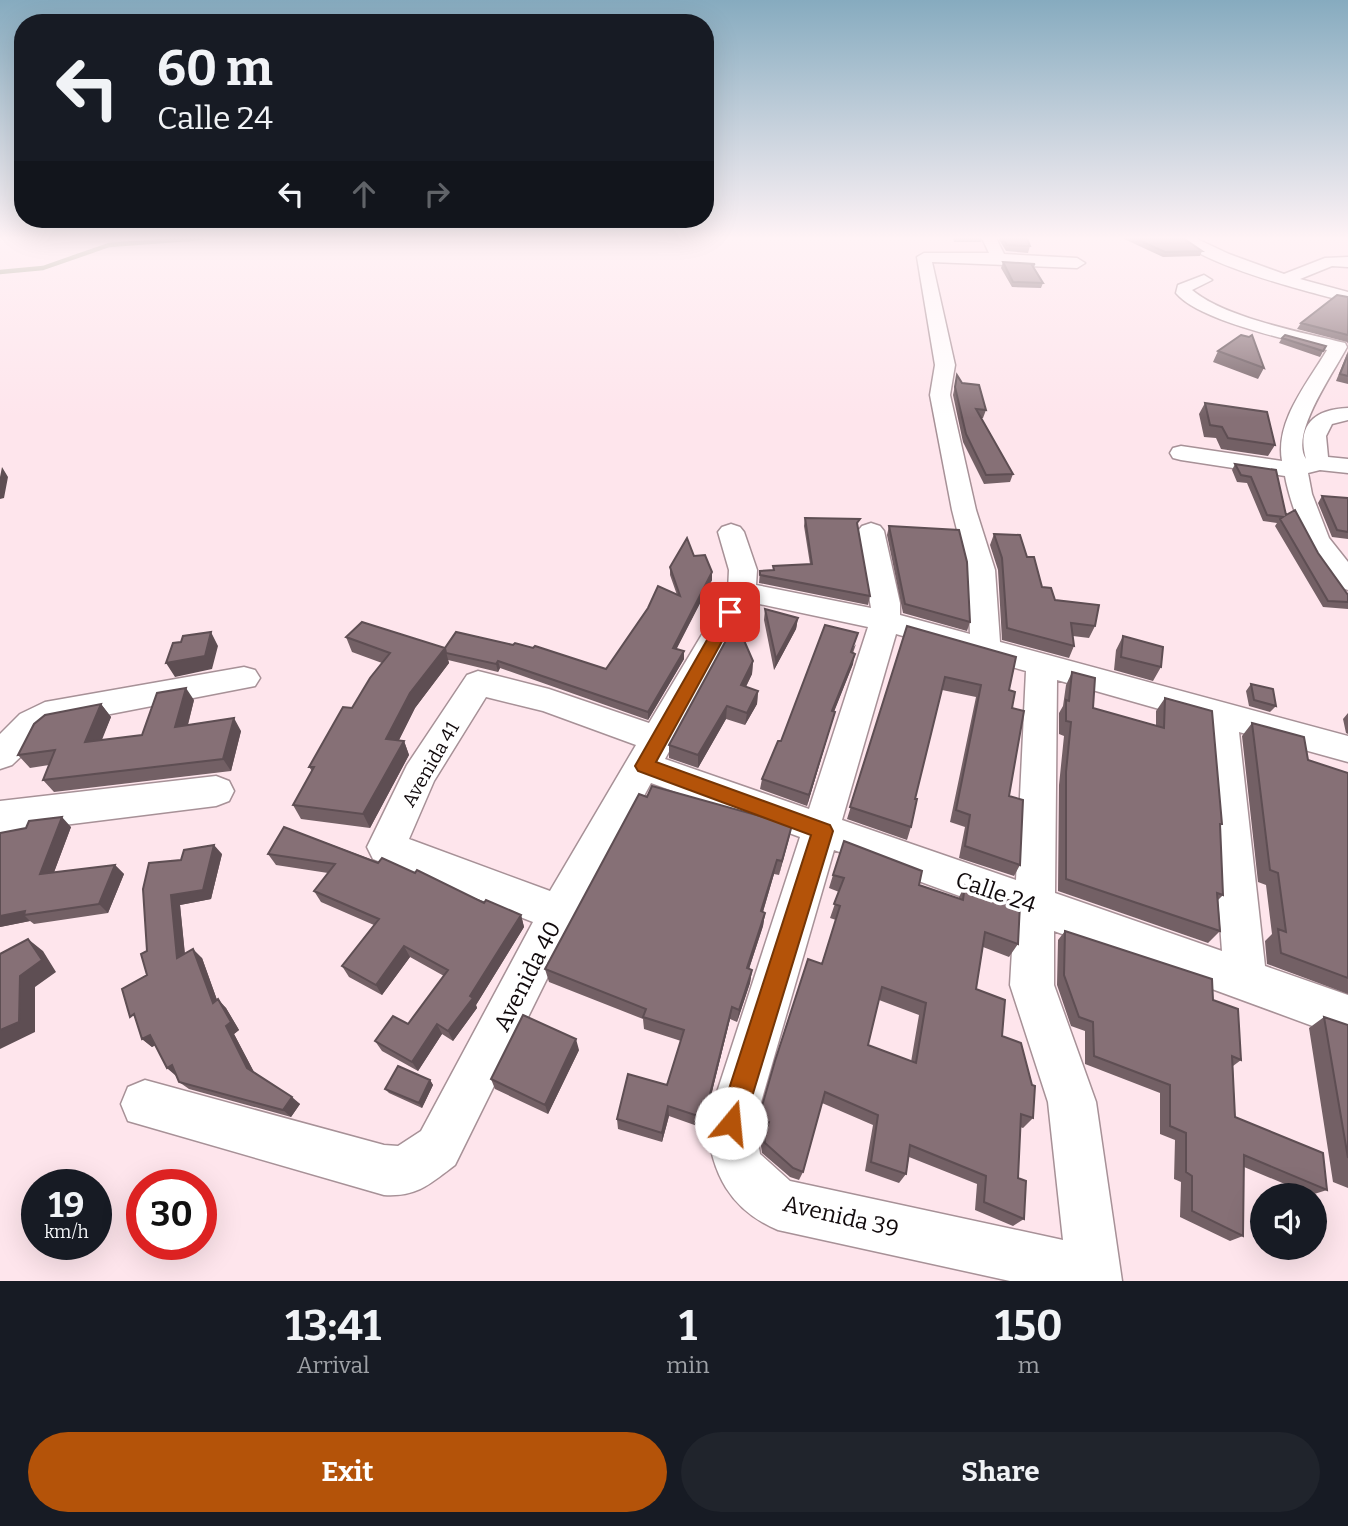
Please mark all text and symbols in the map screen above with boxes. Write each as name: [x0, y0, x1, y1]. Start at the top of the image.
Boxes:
text: 60 m: [157, 39, 273, 98]
icon: left: [42, 42, 133, 133]
text: Calle 24: [157, 99, 273, 137]
icon: left: [272, 175, 310, 213]
icon: ahead: [345, 175, 383, 213]
icon: right: [418, 175, 456, 213]
pin: [700, 582, 760, 642]
icon: arrive: [711, 593, 749, 631]
street label: Avenida 41: [397, 717, 464, 811]
street label: Calle 24: [952, 865, 1040, 919]
street label: Avenida 40: [487, 916, 567, 1036]
position arrow: [694, 1086, 768, 1160]
speed limit sign: 30: [126, 1169, 217, 1260]
map controls: [1250, 1183, 1327, 1260]
button: sound: [1250, 1183, 1327, 1260]
text: 19: [49, 1184, 84, 1226]
street label: Avenida 39: [780, 1189, 902, 1243]
text: km/h: [44, 1221, 89, 1243]
text: 13:41: [285, 1301, 381, 1351]
text: 1: [679, 1301, 697, 1351]
text: 150: [995, 1301, 1063, 1351]
text: Arrival: [297, 1351, 370, 1379]
text: min: [666, 1351, 710, 1379]
text: m: [1018, 1351, 1040, 1379]
button: Exit: [28, 1432, 667, 1512]
button: Share: [681, 1432, 1320, 1512]

